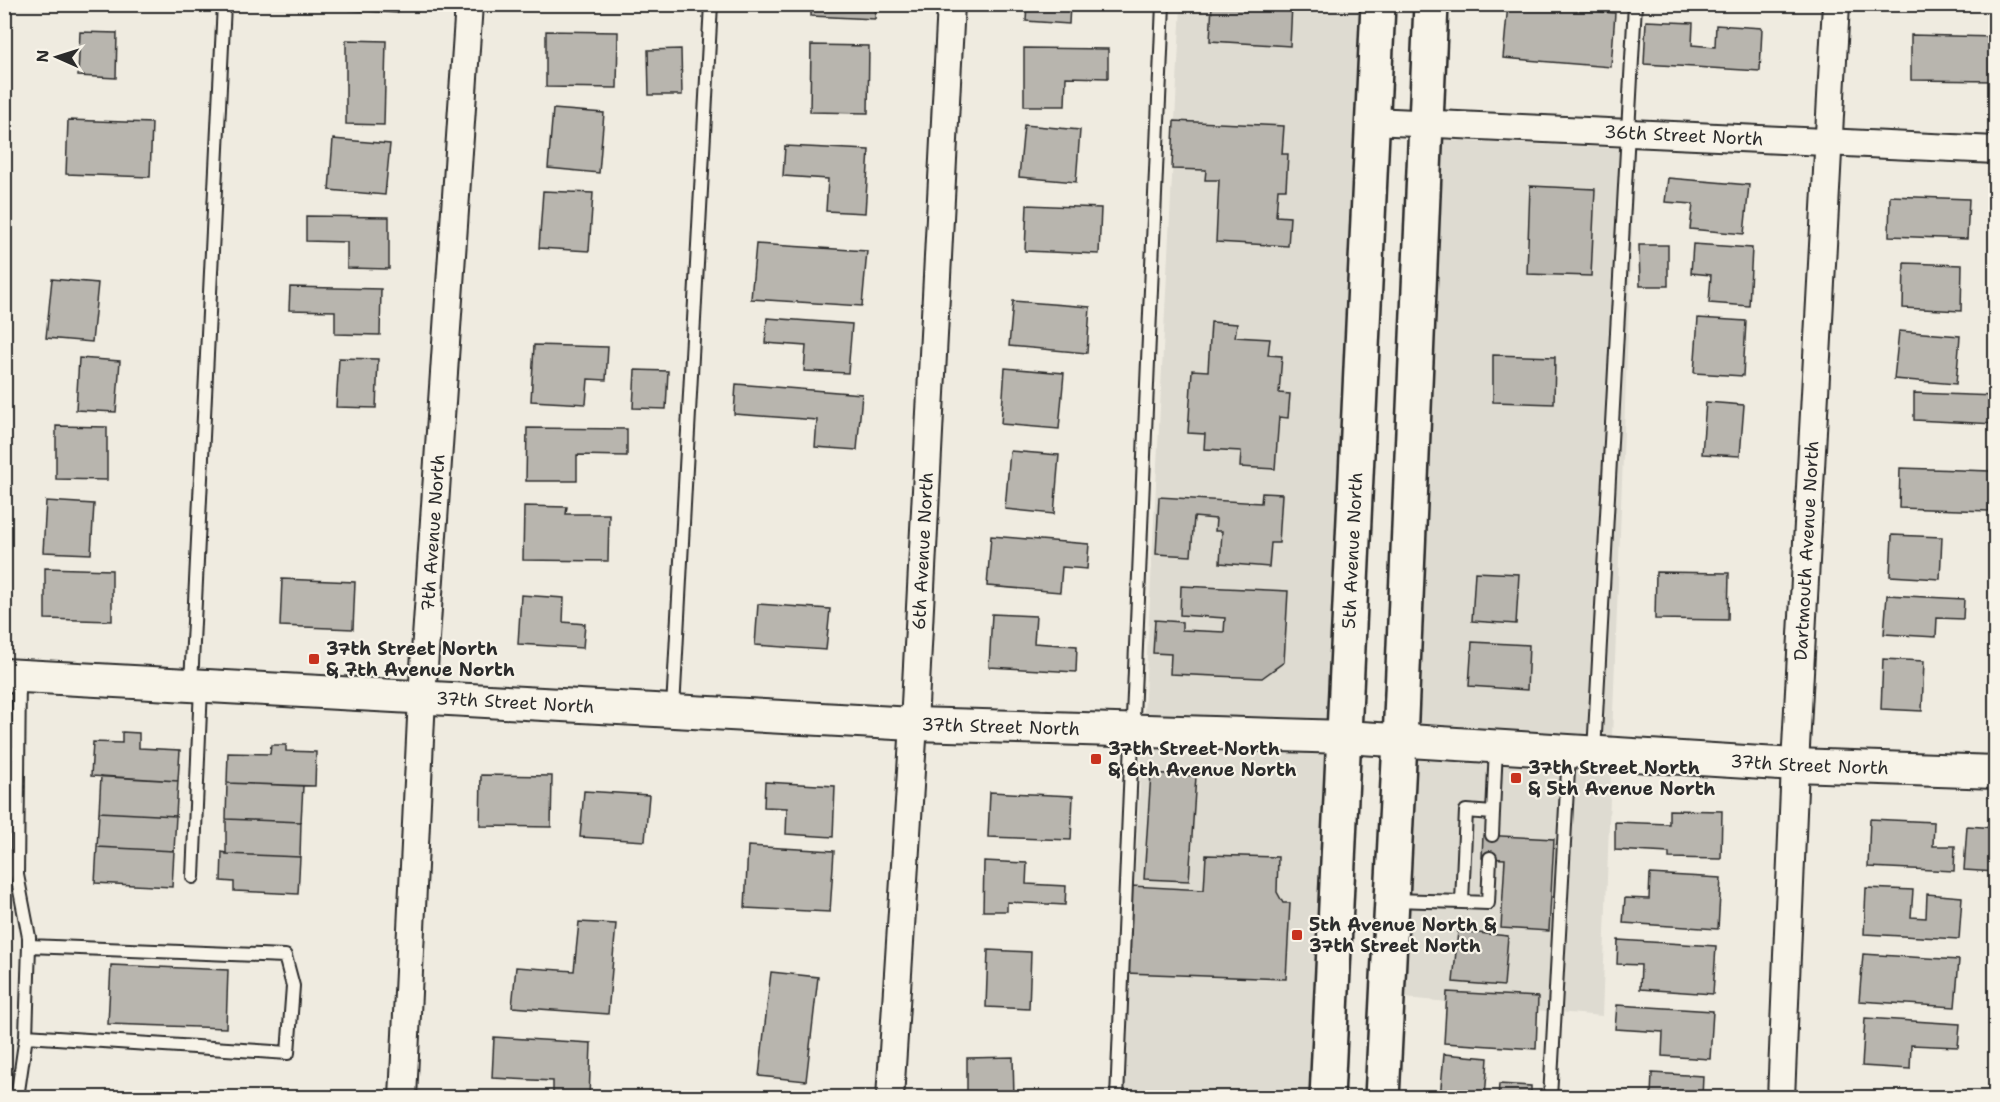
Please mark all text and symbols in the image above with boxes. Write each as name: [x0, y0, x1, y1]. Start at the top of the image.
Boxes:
north arrow: [27, 27, 87, 87]
text: N: [32, 49, 53, 63]
street label: 36th Street North: [1603, 120, 1764, 151]
street label: Dartmouth Avenue North: [1789, 440, 1824, 661]
street label: 7th Avenue North: [416, 453, 450, 612]
street label: 6th Avenue North: [907, 472, 939, 630]
street label: 5th Avenue North: [1337, 472, 1368, 629]
place label: 37th Street North & 7th Avenue North: [326, 637, 515, 682]
marker: 37th Street North & 7th Avenue North: [307, 652, 321, 666]
street label: 37th Street North: [435, 686, 595, 719]
street label: 37th Street North: [921, 712, 1080, 741]
place label: 37th Street North & 6th Avenue North: [1108, 737, 1297, 782]
street label: 37th Street North: [1730, 749, 1889, 780]
marker: 37th Street North & 6th Avenue North: [1089, 752, 1103, 766]
place label: 37th Street North & 5th Avenue North: [1528, 756, 1715, 801]
marker: 37th Street North & 5th Avenue North: [1509, 771, 1523, 785]
place label: 5th Avenue North & 37th Street North: [1309, 913, 1497, 958]
marker: 5th Avenue North & 37th Street North: [1290, 928, 1304, 942]

